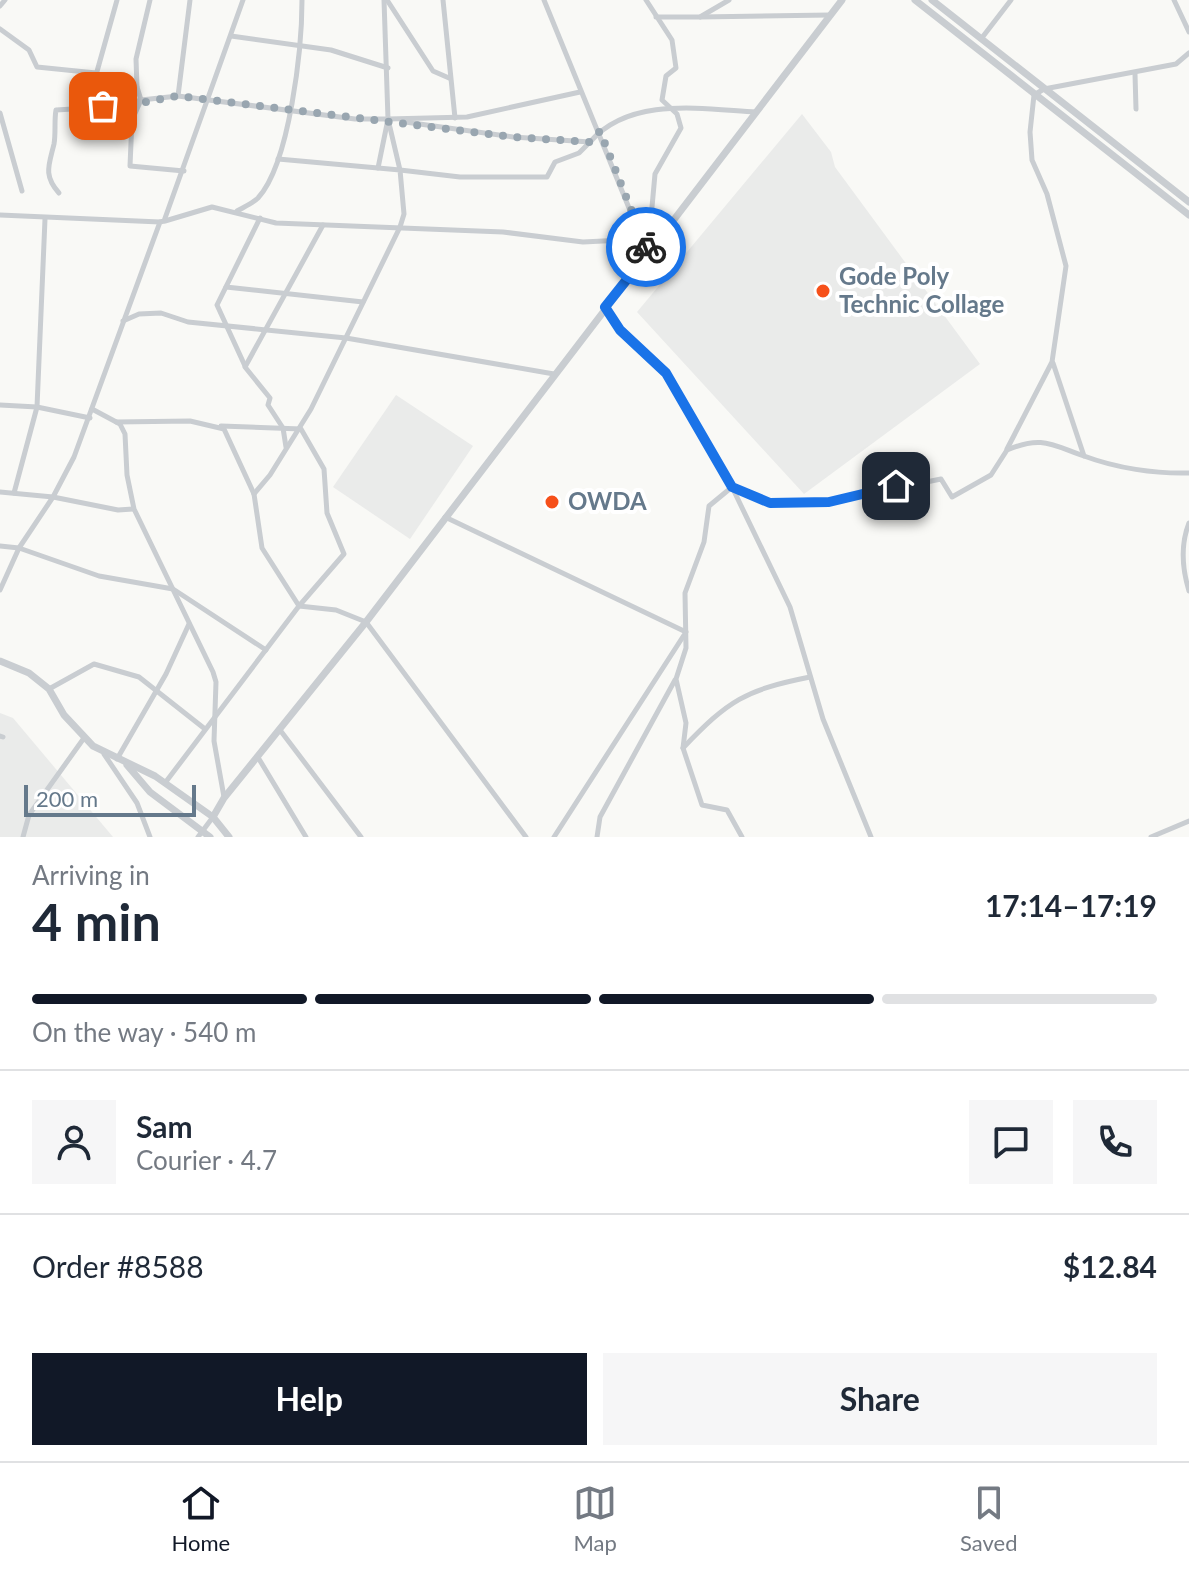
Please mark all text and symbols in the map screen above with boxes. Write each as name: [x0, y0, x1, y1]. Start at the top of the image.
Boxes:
pin: [69, 72, 137, 140]
icon: bag: [81, 84, 125, 128]
courier: [606, 207, 686, 287]
icon: bike: [624, 225, 668, 269]
place label: Gode Poly Technic Collage: [839, 261, 1004, 318]
marker: Gode Poly Technic Collage: [814, 282, 832, 300]
pin: [862, 452, 930, 520]
icon: home: [874, 464, 918, 508]
place label: OWDA: [568, 486, 647, 515]
marker: OWDA: [543, 493, 561, 511]
scale bar: [24, 781, 196, 817]
text: 200 m: [36, 785, 98, 812]
text: Arriving in: [32, 859, 150, 891]
text: 17:14–17:19: [985, 887, 1157, 923]
text: 4 min: [32, 890, 161, 952]
text: On the way · 540 m: [32, 1016, 256, 1048]
button: person: [32, 1100, 116, 1184]
button: chat: [969, 1100, 1053, 1184]
button: phone: [1073, 1100, 1157, 1184]
text: Sam: [136, 1108, 193, 1144]
text: Courier · 4.7: [136, 1144, 277, 1176]
text: Order #8588: [32, 1248, 204, 1284]
text: $12.84: [1063, 1248, 1157, 1284]
button: Help: [32, 1353, 587, 1445]
button: Share: [603, 1353, 1157, 1445]
tab: Home: [171, 1481, 230, 1556]
tab: Map: [573, 1481, 617, 1556]
tab: Saved: [960, 1481, 1017, 1556]

